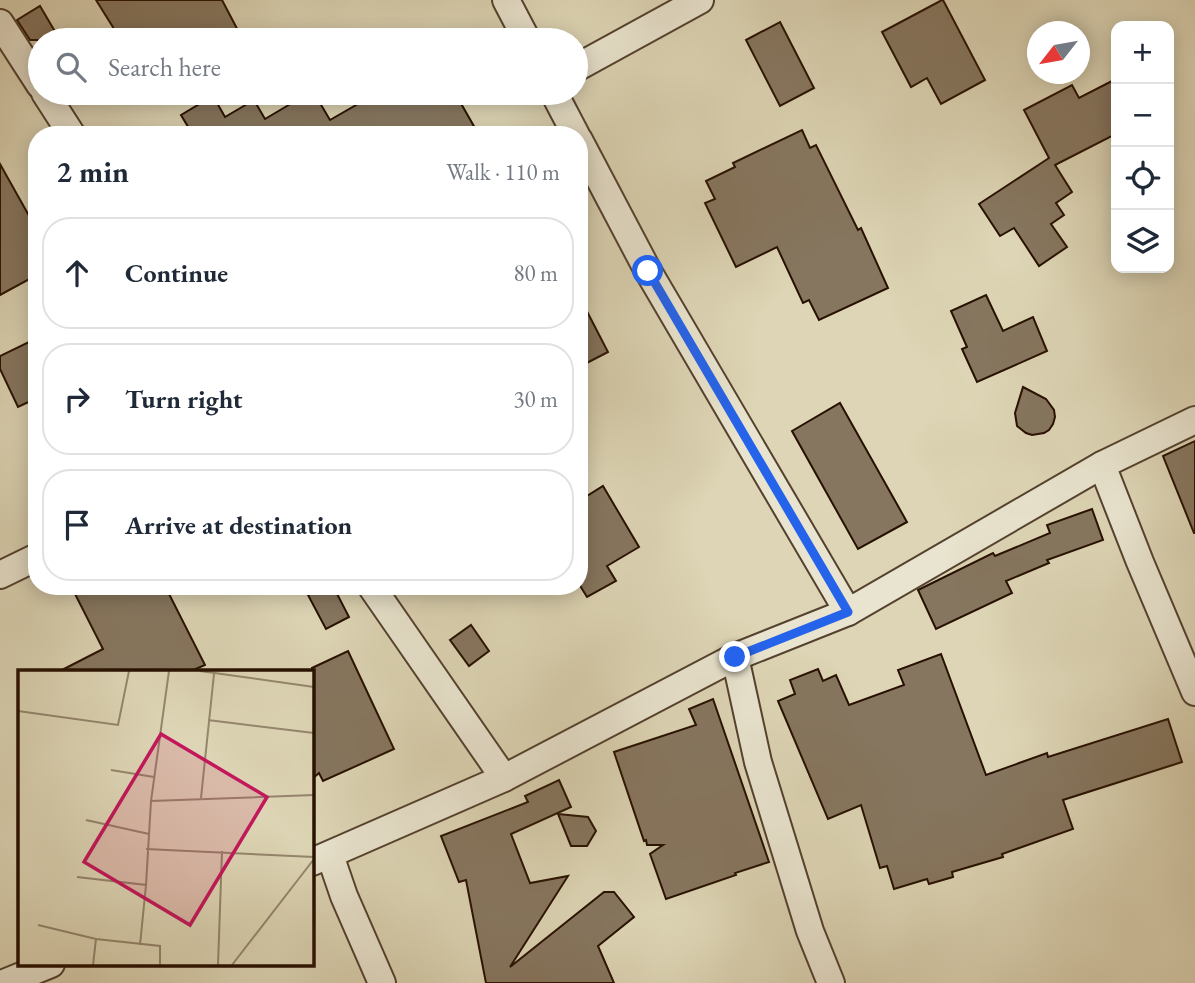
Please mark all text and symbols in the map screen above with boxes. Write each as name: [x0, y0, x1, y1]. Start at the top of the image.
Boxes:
north arrow: [1027, 21, 1090, 84]
map controls: [1111, 21, 1174, 273]
button: +: [1111, 21, 1174, 84]
search box: [28, 28, 588, 105]
icon: search: [52, 48, 90, 86]
text: Search here: [108, 50, 221, 84]
button: −: [1111, 84, 1174, 147]
button: locate: [1111, 147, 1174, 210]
text: 2 min: [56, 152, 129, 191]
text: Walk · 110 m: [446, 157, 560, 187]
button: layers: [1111, 210, 1174, 273]
icon: ahead: [58, 254, 96, 292]
route start: [632, 255, 663, 286]
text: Continue: [125, 256, 228, 290]
text: 80 m: [513, 258, 558, 288]
icon: right: [58, 380, 96, 418]
text: Turn right: [125, 382, 243, 416]
text: 30 m: [513, 384, 558, 414]
icon: arrive: [58, 506, 96, 544]
text: Arrive at destination: [125, 508, 352, 542]
route end: [719, 641, 750, 672]
inset map: [18, 670, 313, 965]

